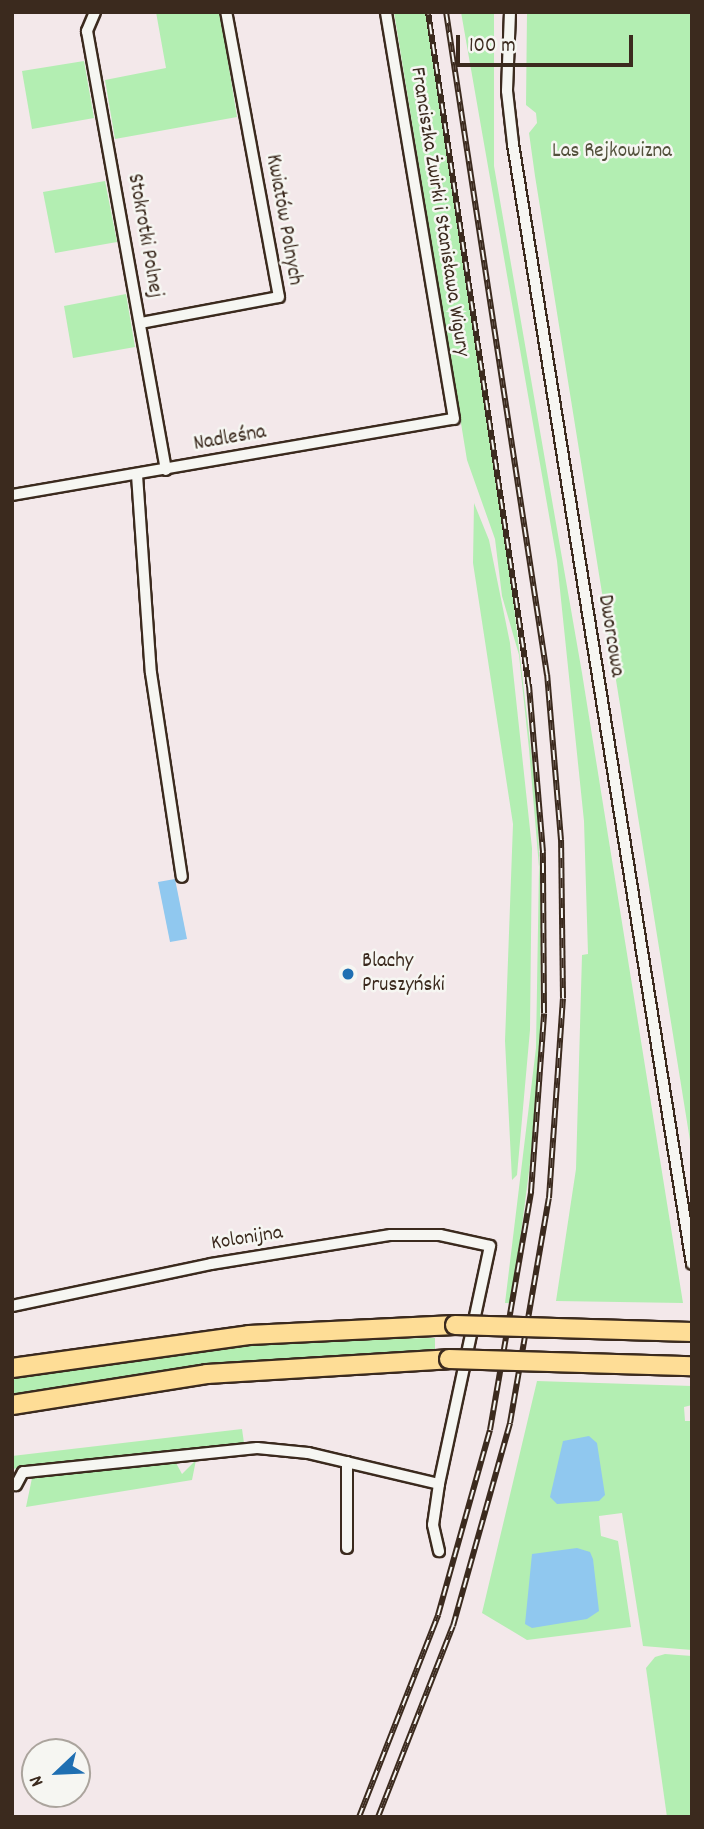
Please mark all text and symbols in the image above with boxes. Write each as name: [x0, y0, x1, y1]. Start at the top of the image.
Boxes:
scale bar: [459, 21, 636, 65]
text: 100 m: [469, 32, 516, 62]
street label: Franciszka Żwirki i Stanisława Wigury: [404, 66, 474, 358]
park label: Las Rejkowizna: [552, 139, 672, 165]
street label: Kwiatów Polnych: [259, 153, 307, 287]
street label: Stokrotki Polnej: [121, 172, 167, 300]
street label: Nadleśna: [192, 420, 268, 458]
street label: Dworcowa: [591, 593, 629, 679]
place label: Blachy Pruszyński: [362, 949, 445, 999]
marker: Blachy Pruszyński: [340, 966, 356, 982]
street label: Kolonijna: [209, 1221, 285, 1257]
north arrow: [21, 1738, 91, 1808]
text: N: [24, 1771, 52, 1790]

